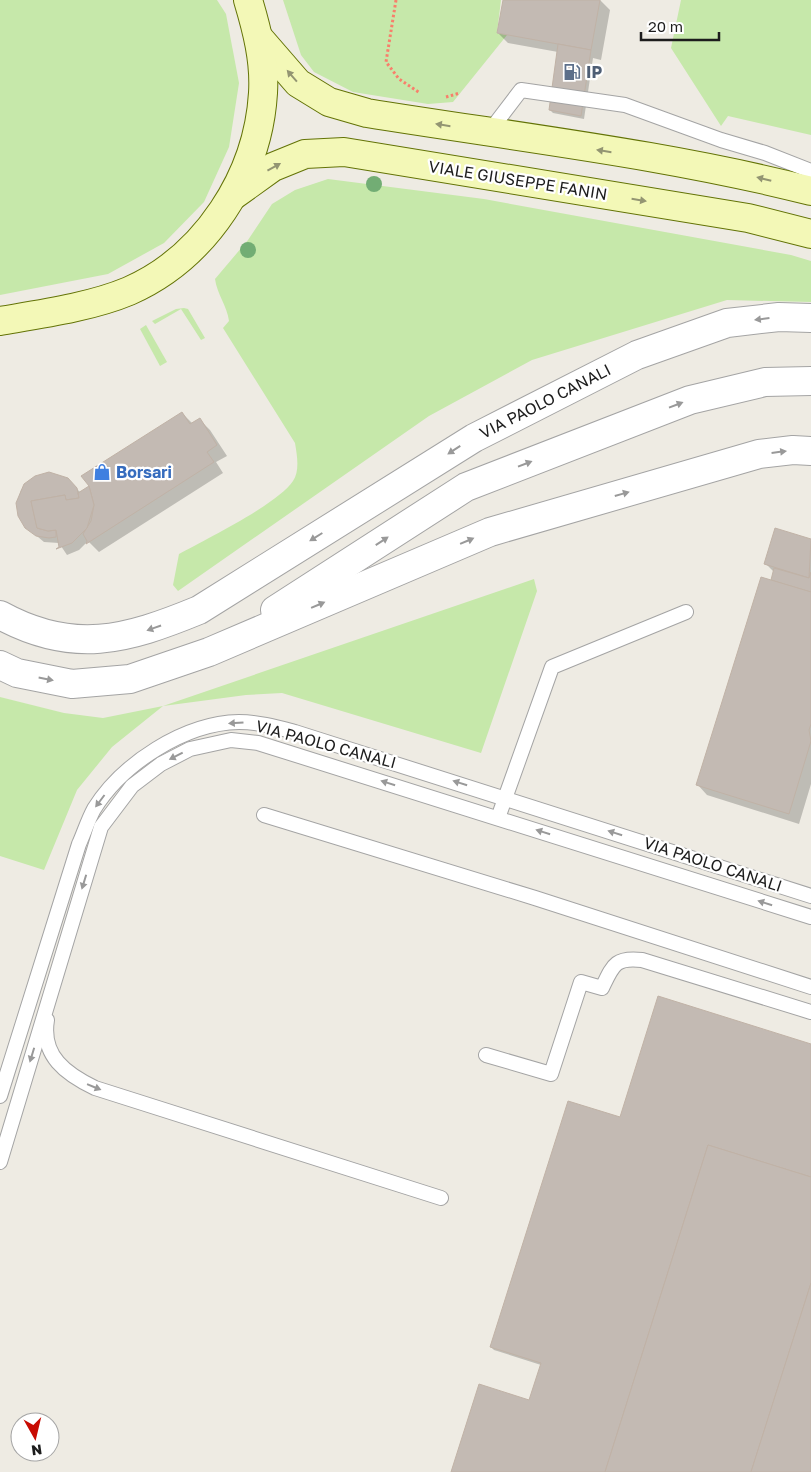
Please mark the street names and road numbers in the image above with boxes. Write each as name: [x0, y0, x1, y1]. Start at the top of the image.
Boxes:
street label: VIALE GIUSEPPE FANIN: [427, 156, 609, 204]
street label: VIA PAOLO CANALI: [476, 359, 614, 443]
street label: VIA PAOLO CANALI: [254, 716, 398, 772]
street label: VIA PAOLO CANALI: [641, 832, 785, 896]

